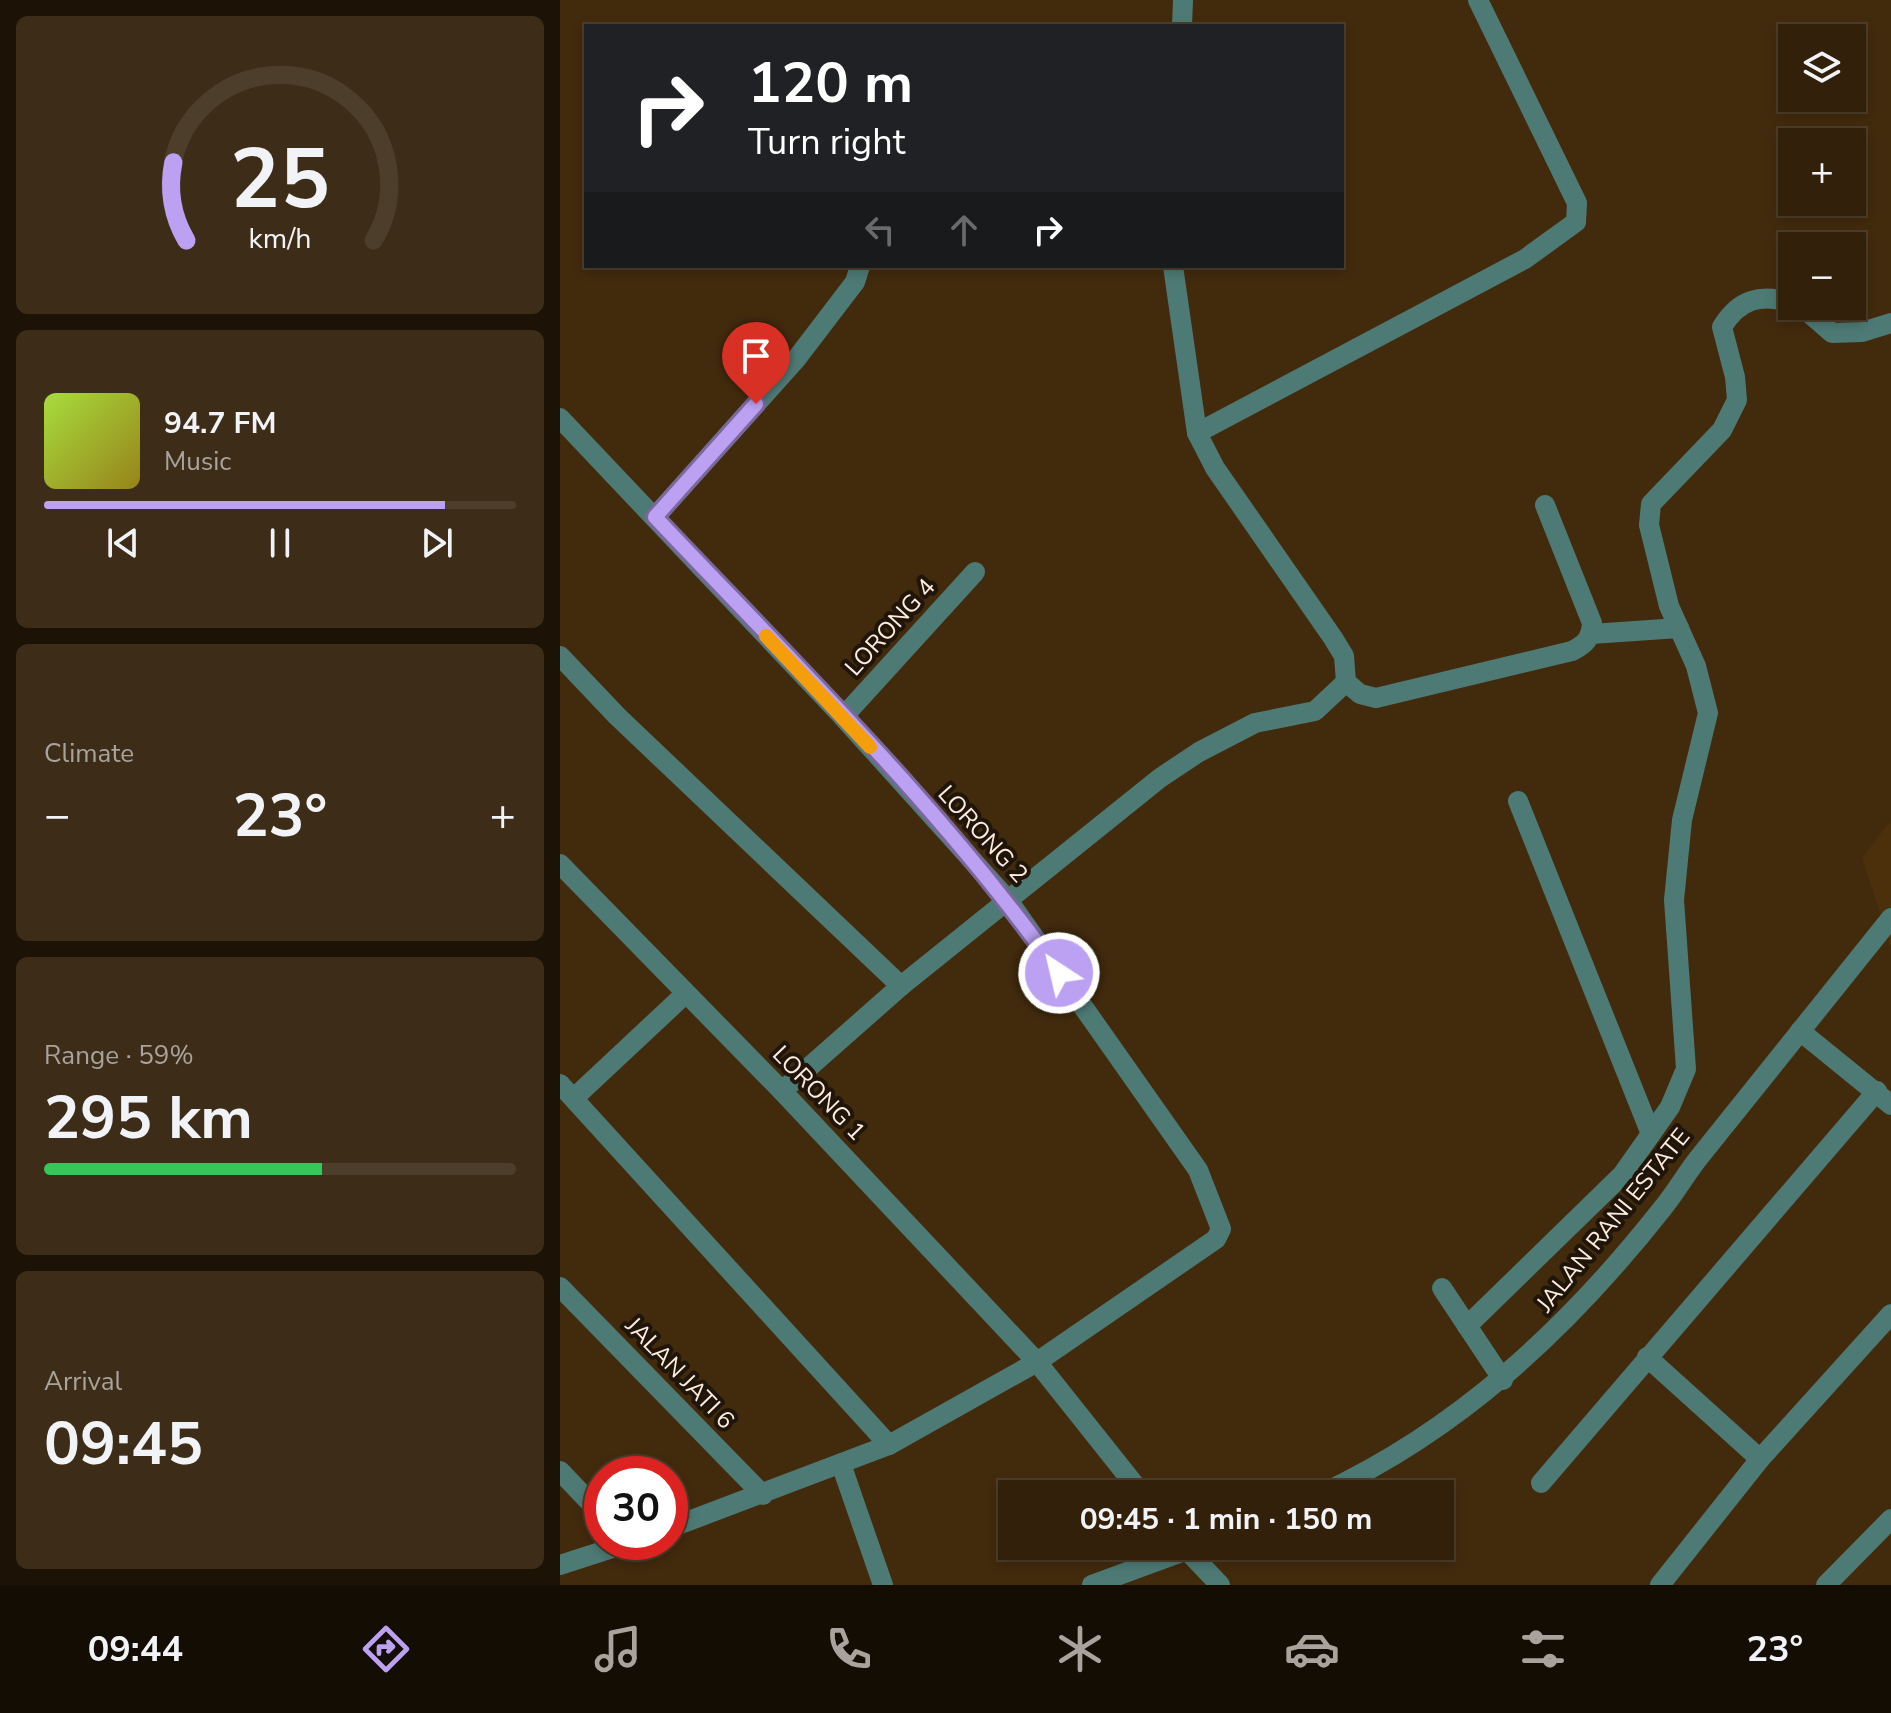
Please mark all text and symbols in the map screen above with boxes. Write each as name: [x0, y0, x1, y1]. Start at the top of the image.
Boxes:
map controls: [1778, 24, 1866, 320]
button: layers: [1778, 24, 1866, 112]
text: 120 m: [748, 45, 913, 122]
icon: right: [616, 56, 720, 160]
text: Turn right: [748, 118, 905, 167]
text: 25: [230, 122, 330, 235]
button: +: [1778, 128, 1866, 216]
icon: left: [858, 208, 902, 252]
icon: ahead: [942, 208, 986, 252]
icon: right: [1026, 208, 1070, 252]
text: km/h: [249, 219, 311, 258]
button: −: [1778, 232, 1866, 320]
pin: [722, 322, 790, 404]
icon: arrive: [734, 334, 778, 378]
text: 94.7 FM: [164, 403, 276, 444]
text: Music: [164, 444, 231, 479]
icon: previous: [101, 521, 145, 565]
icon: pause: [258, 521, 302, 565]
icon: next: [415, 521, 459, 565]
street label: LORONG 4: [838, 571, 942, 683]
text: Climate: [44, 736, 134, 771]
text: 23°: [233, 775, 327, 857]
street label: LORONG 2: [931, 778, 1035, 890]
text: −: [44, 786, 70, 846]
text: +: [490, 786, 516, 846]
position arrow: [1017, 931, 1101, 1015]
text: Range · 59%: [44, 1038, 194, 1073]
street label: LORONG 1: [766, 1038, 872, 1148]
text: 295 km: [44, 1077, 253, 1159]
street label: JALAN RANI ESTATE: [1528, 1122, 1697, 1319]
street label: JALAN JATI 6: [618, 1309, 741, 1436]
text: Arrival: [44, 1364, 122, 1399]
text: 09:45: [44, 1403, 203, 1485]
speed limit sign: 30: [584, 1456, 688, 1560]
text: 09:45 · 1 min · 150 m: [1080, 1499, 1372, 1540]
icon: directions: [358, 1621, 414, 1677]
icon: music: [590, 1621, 646, 1677]
icon: phone: [821, 1621, 877, 1677]
icon: climate: [1052, 1621, 1108, 1677]
icon: car: [1284, 1621, 1340, 1677]
icon: filters: [1515, 1621, 1571, 1677]
text: 09:44: [88, 1625, 183, 1674]
text: 23°: [1746, 1625, 1803, 1674]

